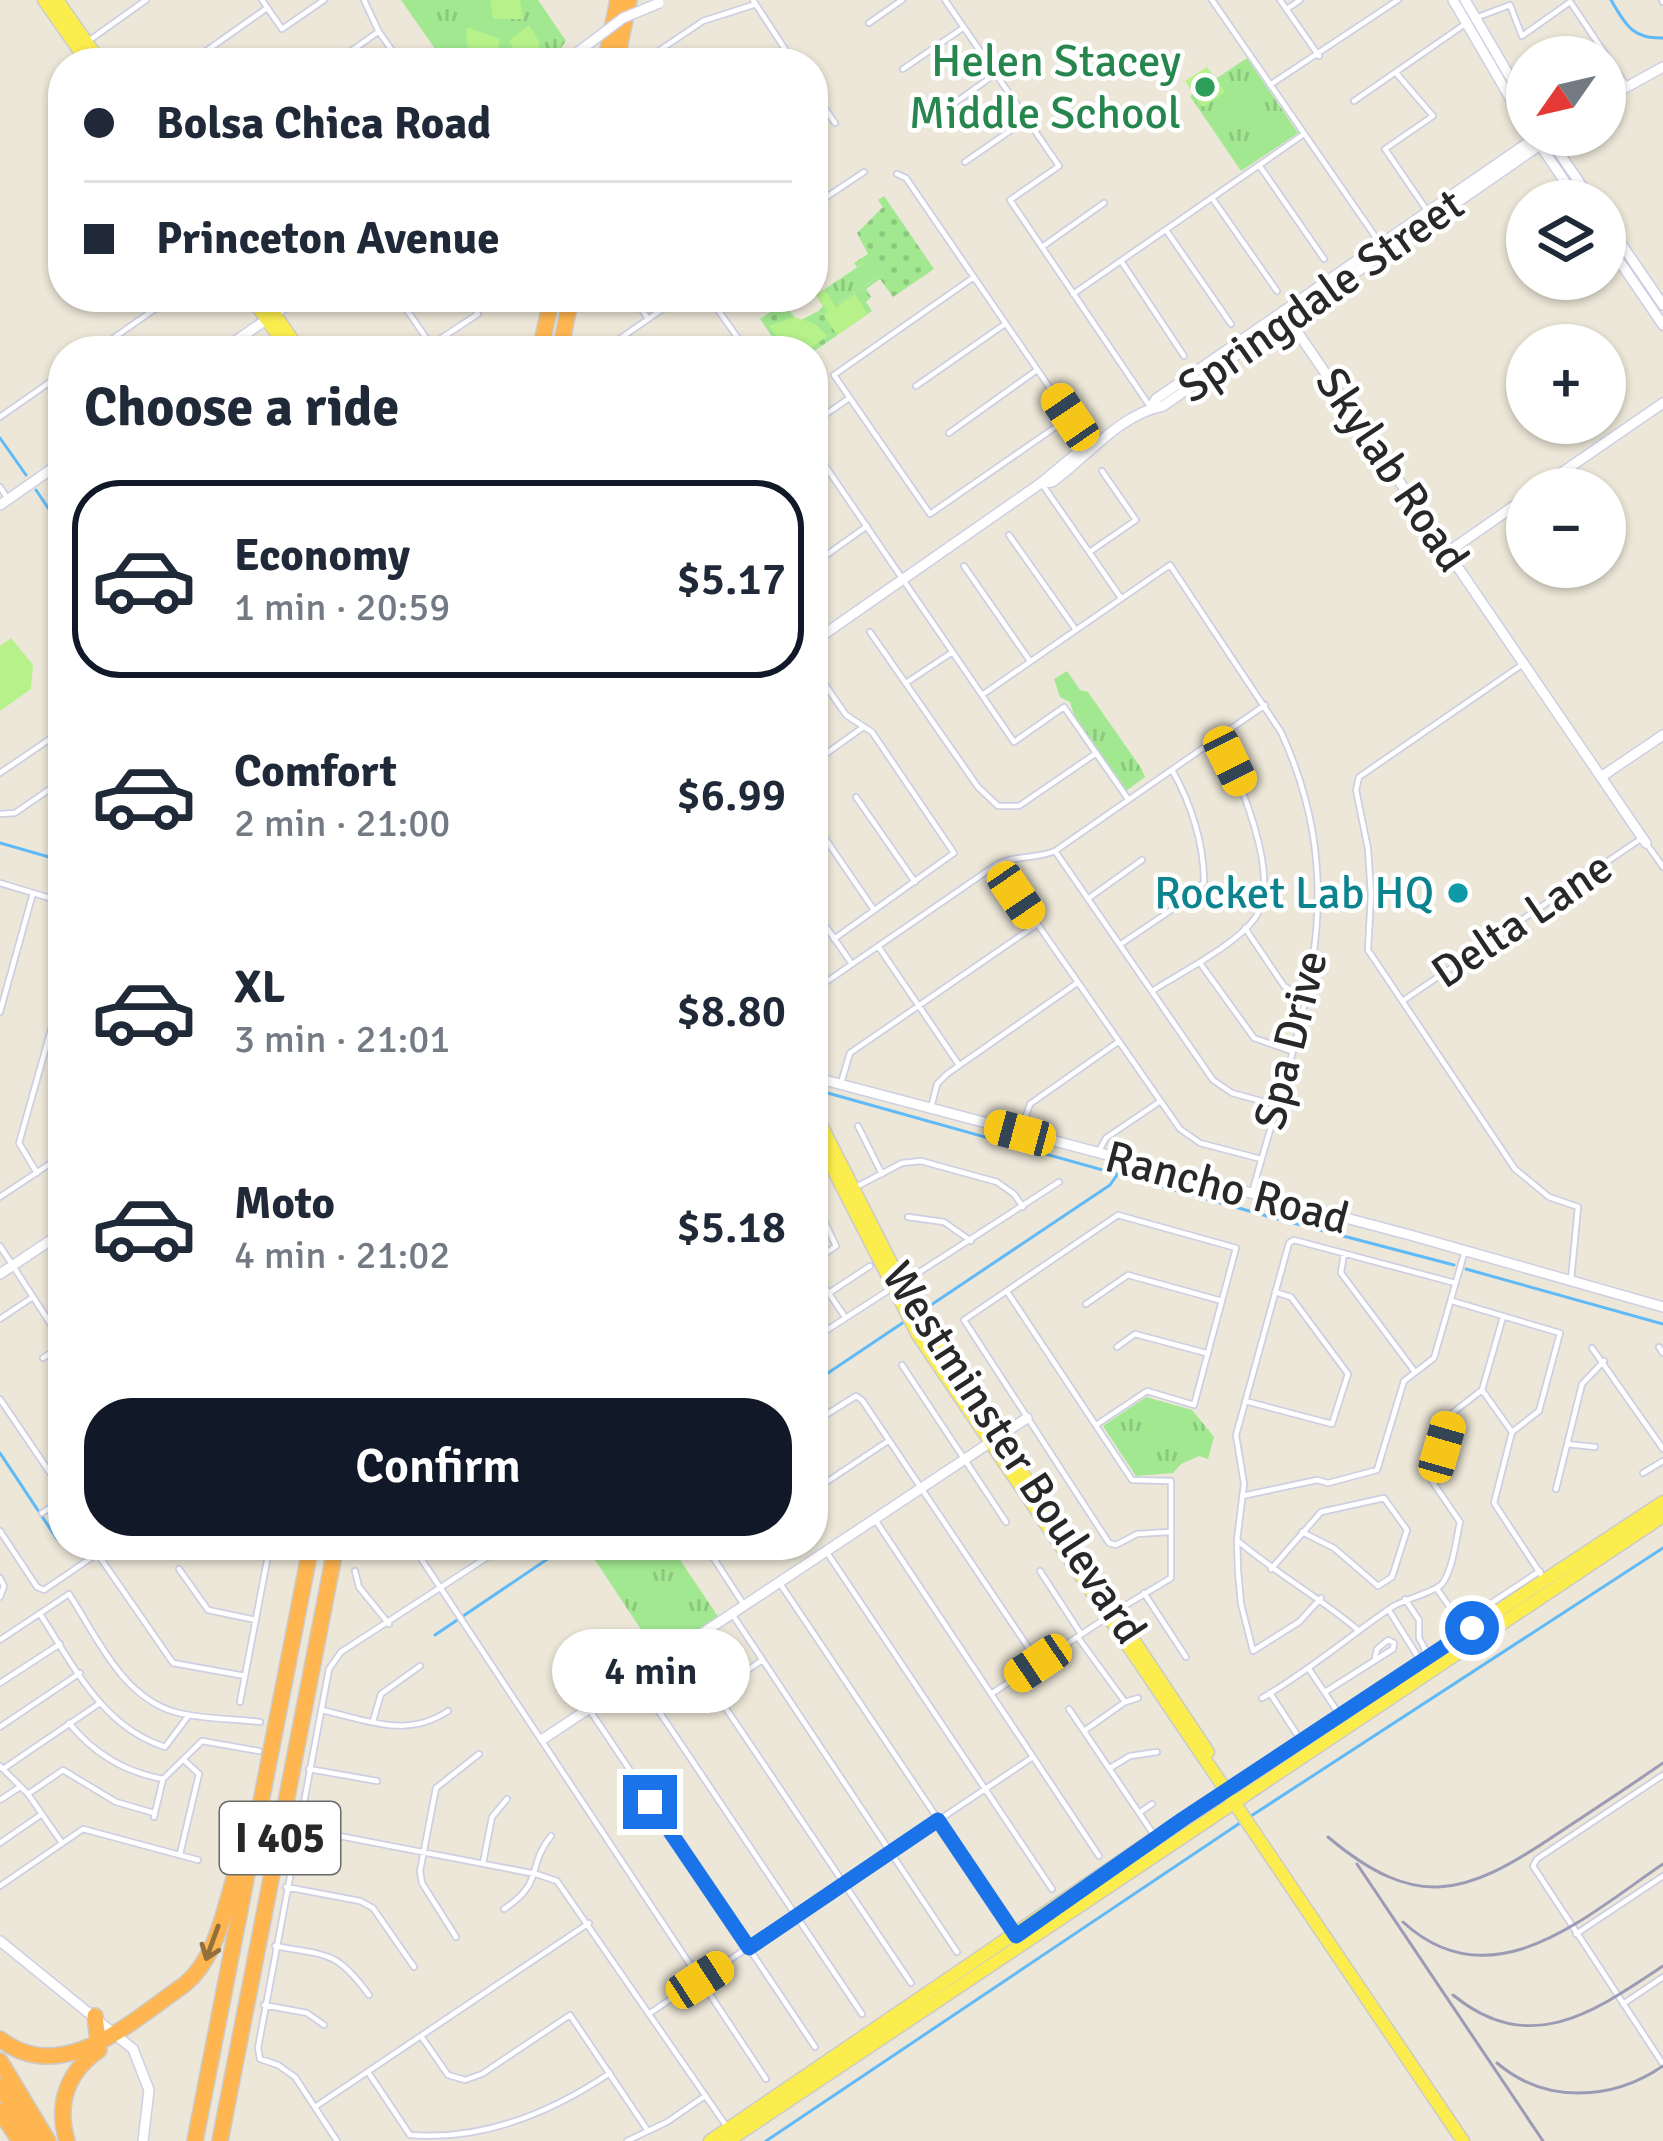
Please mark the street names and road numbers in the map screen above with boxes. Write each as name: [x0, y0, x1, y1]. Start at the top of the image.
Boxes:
street label: Springdale Street: [1168, 177, 1474, 415]
street label: Skylab Road: [1304, 357, 1480, 583]
street label: Delta Lane: [1421, 840, 1623, 1000]
street label: Spa Drive: [1242, 945, 1340, 1135]
street label: Rancho Road: [1099, 1129, 1355, 1247]
street label: Westminster Boulevard: [870, 1252, 1158, 1654]
road number: I 405: [220, 1802, 340, 1874]

